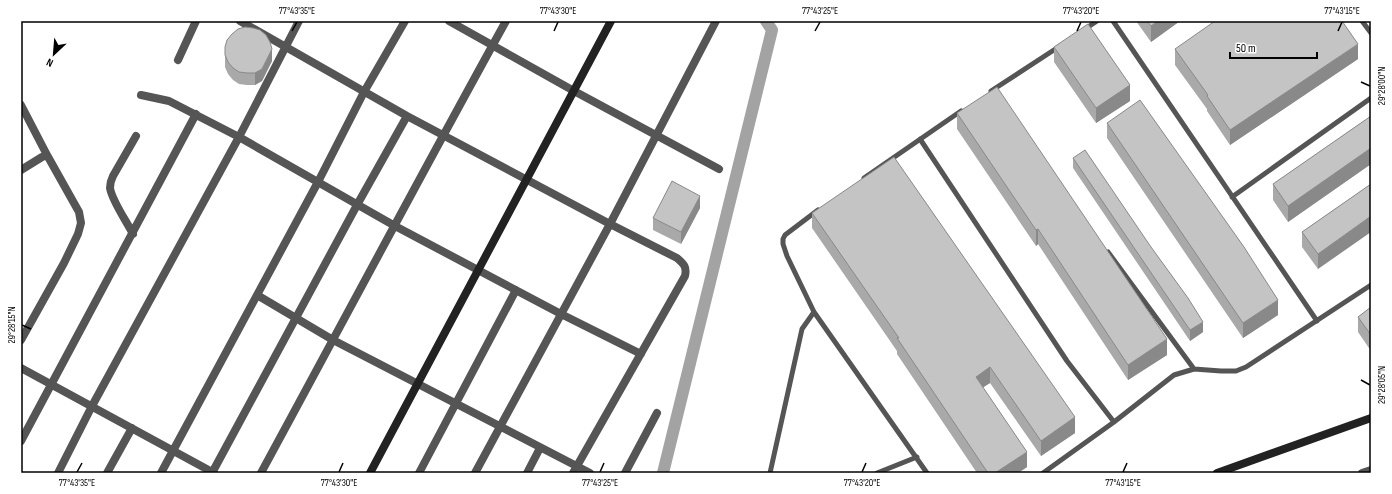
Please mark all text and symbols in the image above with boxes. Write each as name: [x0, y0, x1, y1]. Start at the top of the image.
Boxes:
text: 77°43'35"E: [279, 5, 315, 17]
text: 77°43'30"E: [540, 5, 576, 17]
text: 77°43'25"E: [802, 5, 838, 17]
text: 77°43'20"E: [1063, 5, 1099, 17]
text: 77°43'15"E: [1324, 5, 1360, 17]
north arrow: [34, 34, 74, 74]
scale bar: [1230, 34, 1317, 60]
text: 50 m: [1236, 41, 1256, 56]
text: N: [44, 55, 55, 70]
text: 29°28'00"N: [1376, 67, 1388, 105]
text: 29°28'15"N: [6, 306, 18, 344]
text: 29°28'05"N: [1376, 366, 1388, 404]
text: 77°43'35"E: [59, 477, 95, 489]
text: 77°43'30"E: [321, 477, 357, 489]
text: 77°43'25"E: [582, 477, 618, 489]
text: 77°43'20"E: [844, 477, 880, 489]
text: 77°43'15"E: [1105, 477, 1141, 489]

